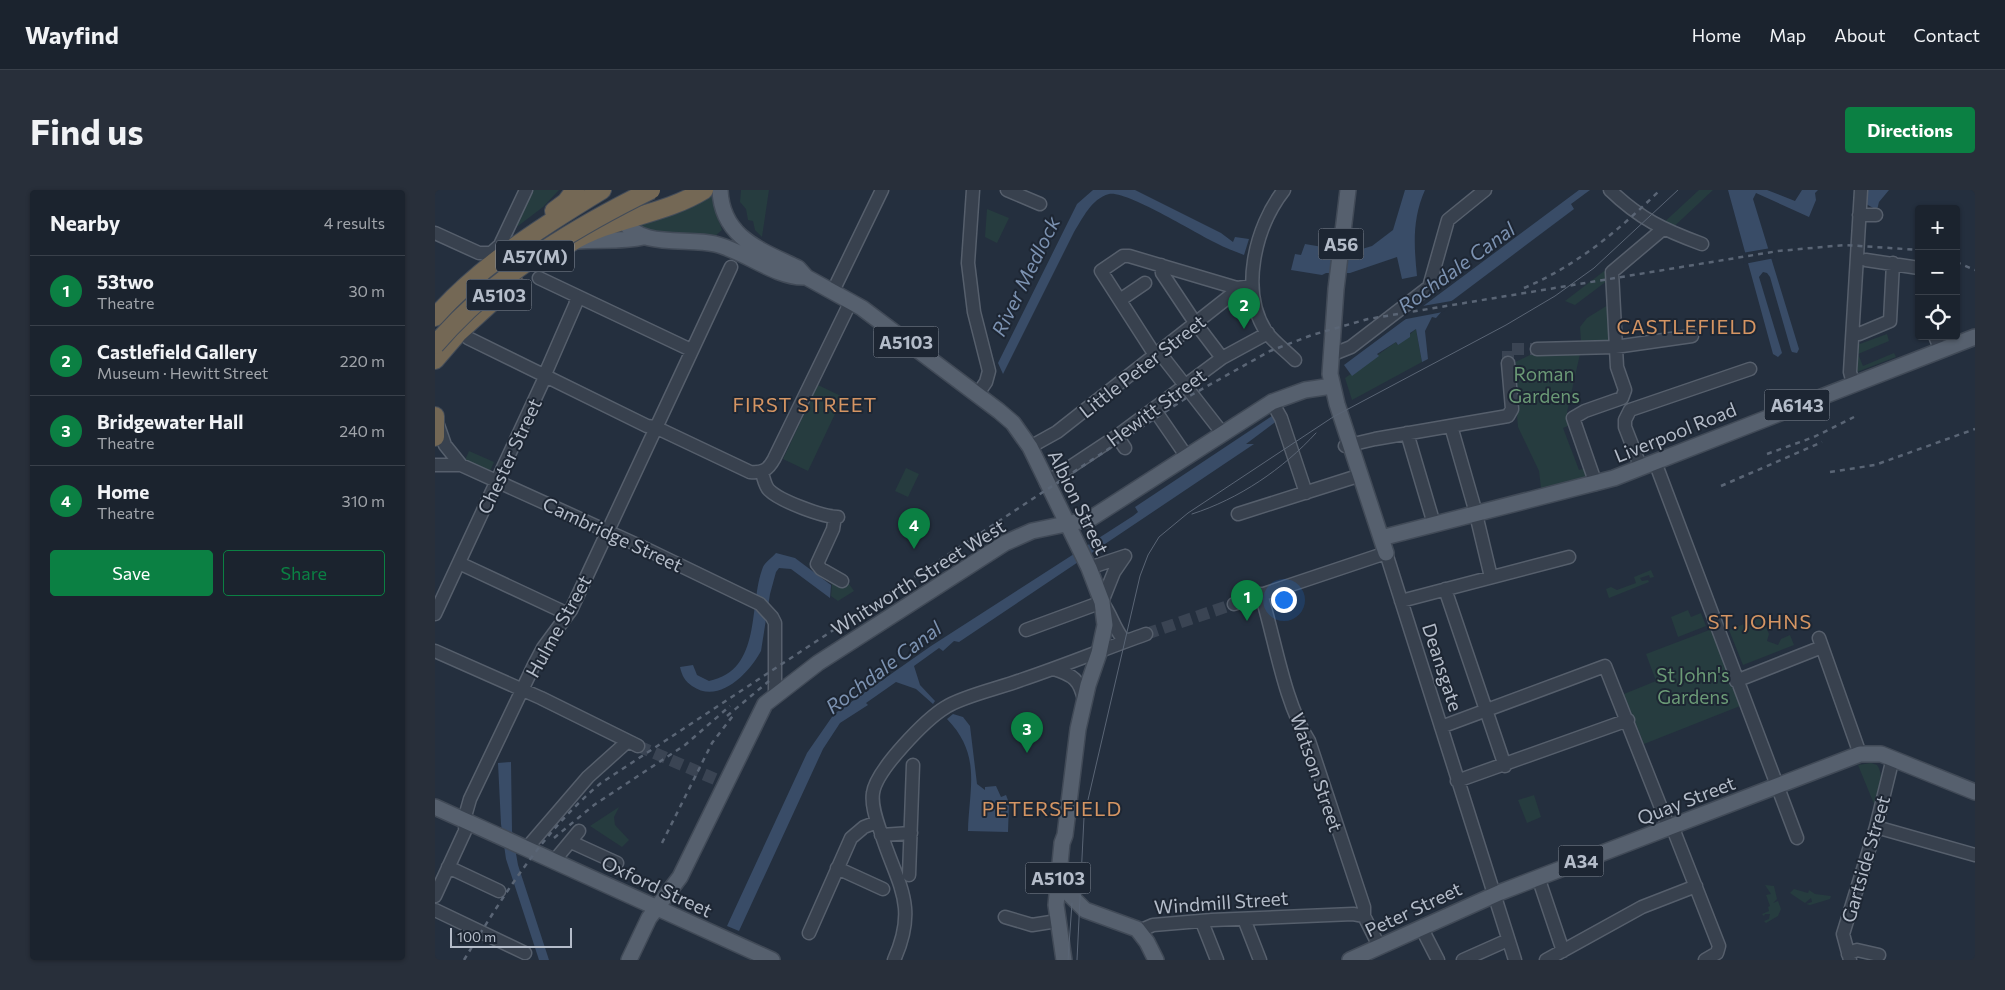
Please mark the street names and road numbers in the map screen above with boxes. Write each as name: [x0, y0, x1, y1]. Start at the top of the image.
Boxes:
road number: A56: [1319, 229, 1363, 260]
road number: A57(M): [496, 240, 574, 272]
road number: A5103: [467, 280, 531, 310]
street label: Little Peter Street: [1074, 309, 1210, 422]
road number: A5103: [873, 326, 939, 358]
street label: Hewitt Street: [1102, 363, 1210, 451]
road number: A6143: [1765, 390, 1829, 420]
street label: Chester Street: [472, 394, 546, 518]
street label: Liverpool Road: [1611, 397, 1739, 467]
street label: Albion Street: [1044, 446, 1114, 558]
street label: Cambridge Street: [539, 492, 687, 577]
street label: Whitworth Street West: [827, 514, 1009, 640]
street label: Hulme Street: [520, 571, 596, 681]
street label: Deansgate: [1418, 620, 1468, 714]
street label: Watson Street: [1286, 709, 1348, 835]
street label: Quay Street: [1634, 771, 1738, 829]
street label: Gartside Street: [1836, 793, 1894, 925]
road number: A34: [1559, 846, 1603, 876]
street label: Oxford Street: [598, 850, 716, 922]
road number: A5103: [1025, 862, 1091, 894]
street label: Peter Street: [1361, 876, 1465, 941]
street label: Windmill Street: [1153, 886, 1289, 918]

